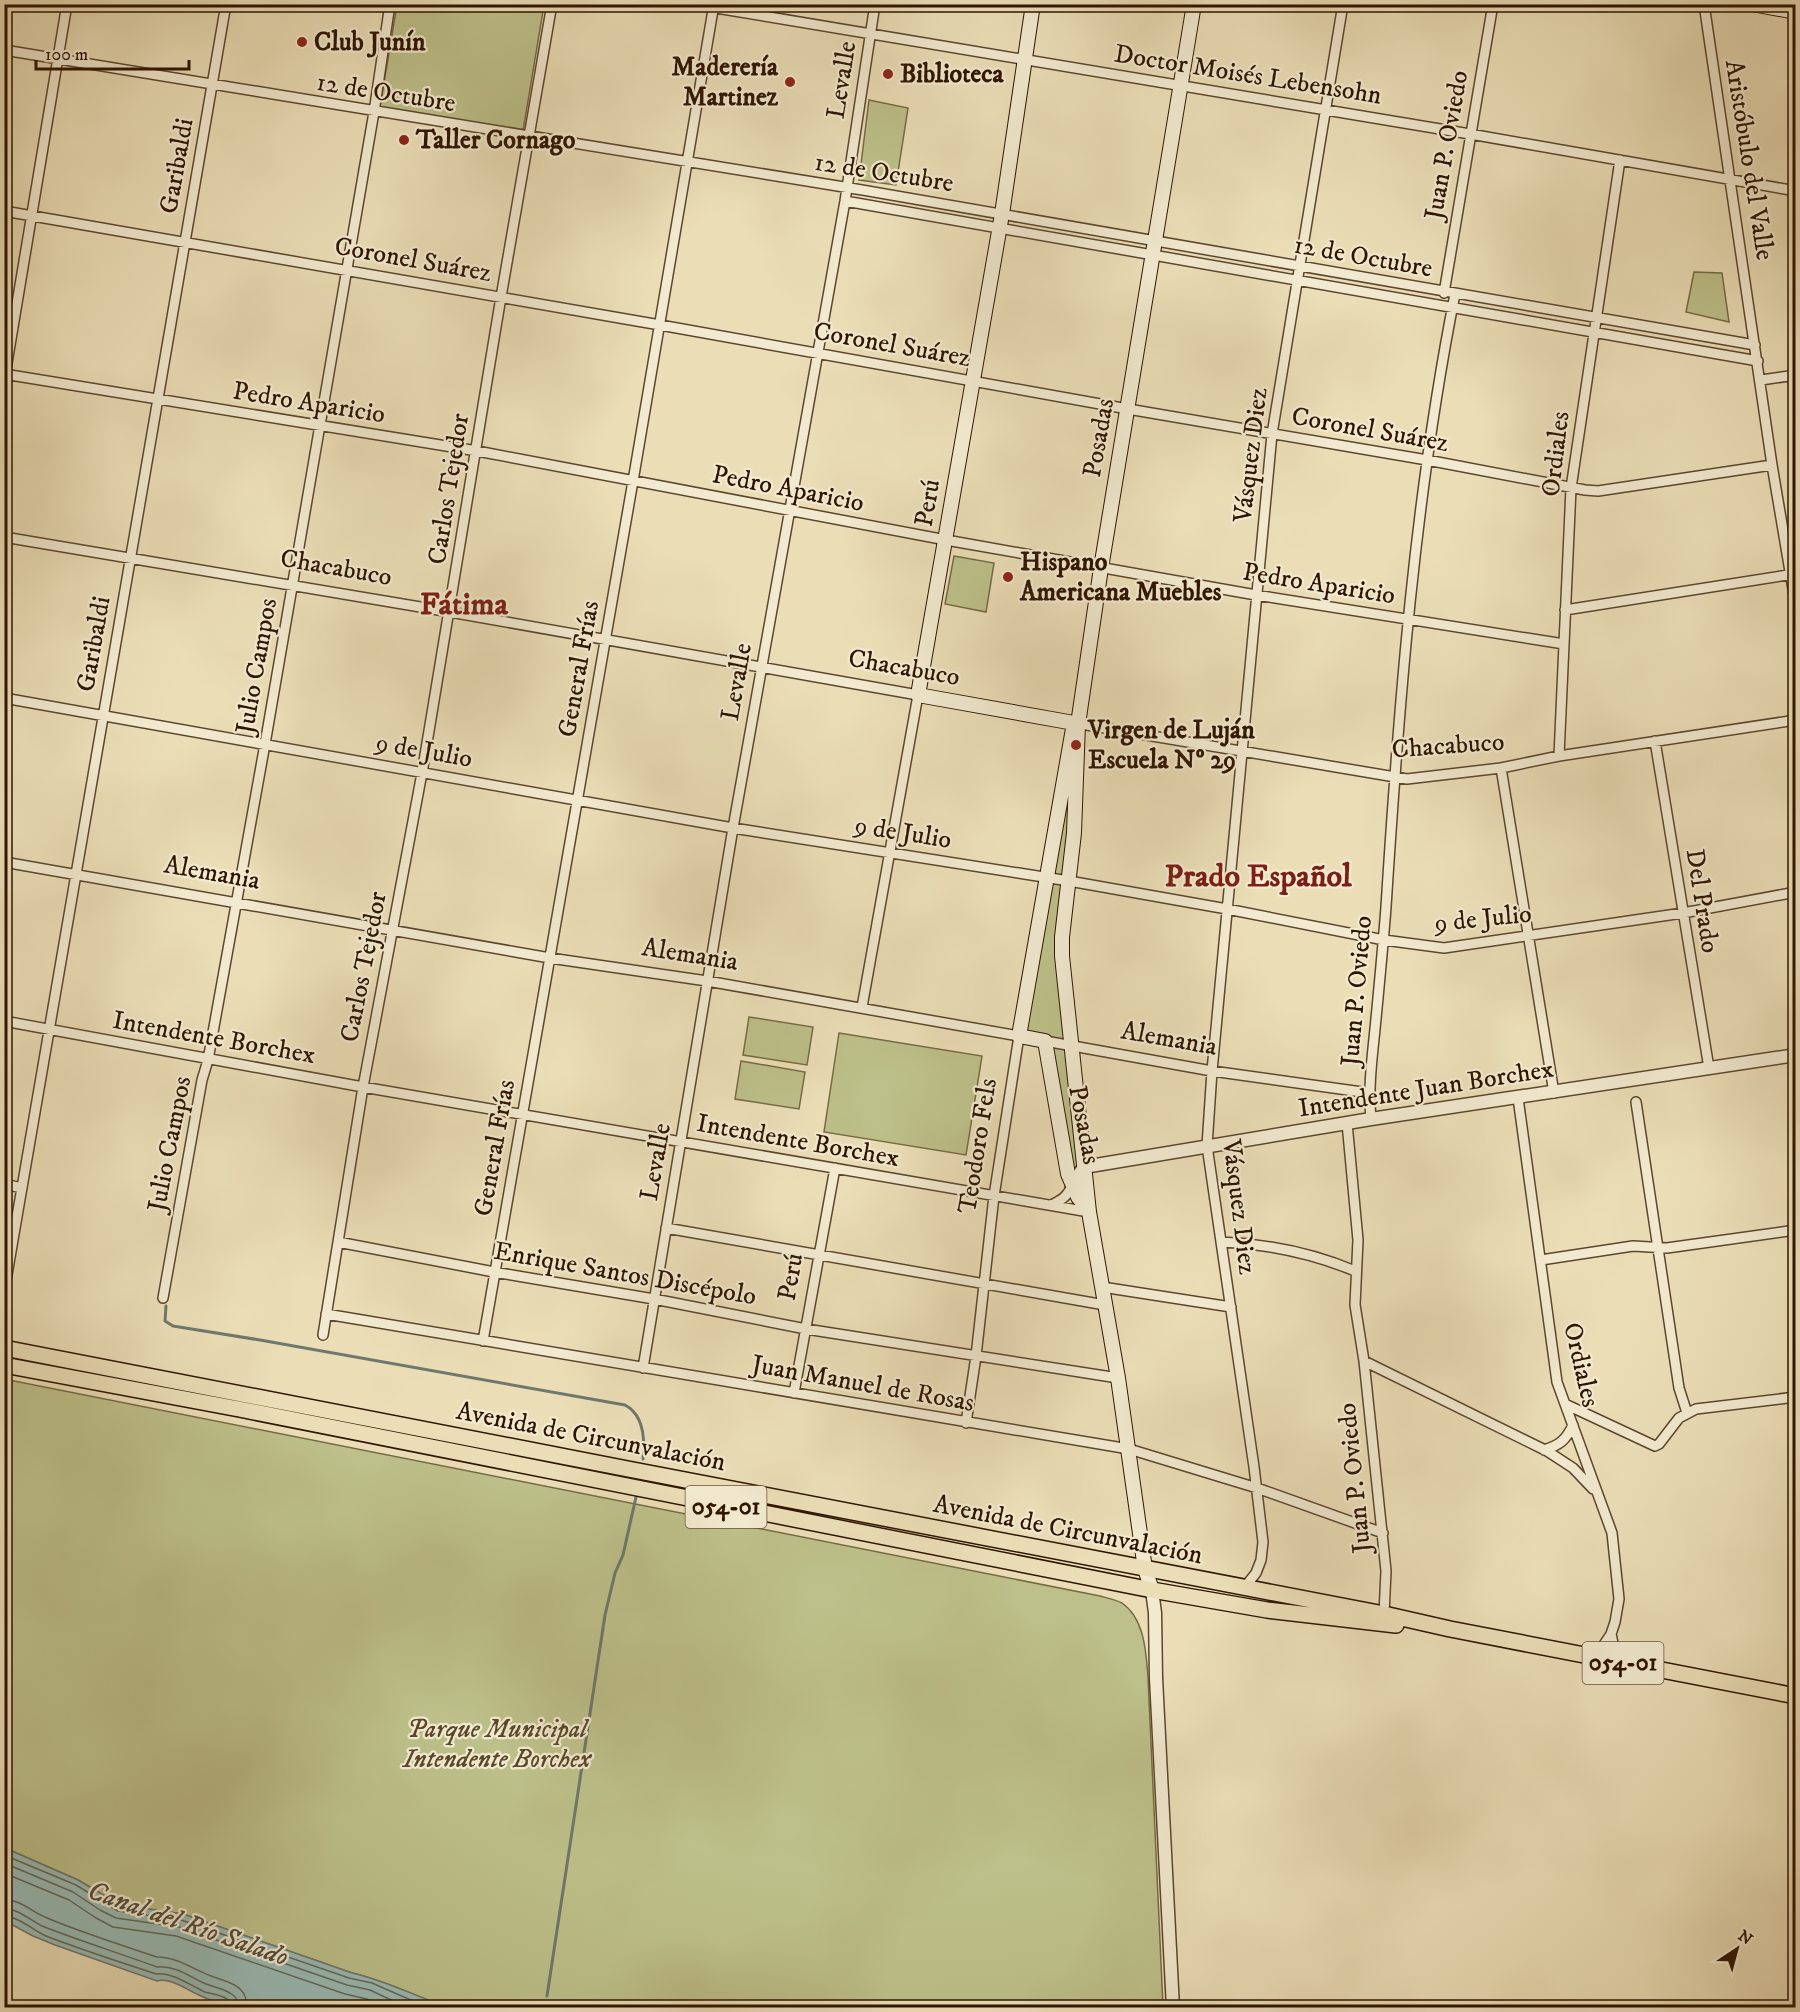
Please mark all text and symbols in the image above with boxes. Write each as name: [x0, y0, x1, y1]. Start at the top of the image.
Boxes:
place label: Club Junín: [314, 26, 426, 59]
scale bar: [36, 33, 189, 71]
marker: Club Junín: [295, 35, 309, 49]
street label: Doctor Moisés Lebensohn: [1112, 38, 1384, 112]
street label: Levalle: [820, 39, 864, 121]
text: 100 m: [45, 44, 88, 66]
place label: Maderería Martinez: [672, 51, 779, 114]
street label: Aristóbulo del Valle: [1717, 57, 1781, 263]
place label: Biblioteca: [900, 58, 1005, 91]
street label: 12 de Octubre: [314, 66, 458, 120]
marker: Biblioteca: [881, 67, 895, 81]
street label: Juan P. Oviedo: [1417, 68, 1476, 224]
marker: Maderería Martinez: [783, 75, 797, 89]
street label: Garibaldi: [152, 116, 202, 216]
place label: Taller Cornago: [415, 124, 576, 157]
marker: Taller Cornago: [397, 133, 411, 147]
street label: 12 de Octubre: [812, 146, 956, 200]
street label: 12 de Octubre: [1291, 229, 1435, 285]
street label: Coronel Suárez: [332, 230, 494, 290]
street label: Coronel Suárez: [811, 315, 973, 375]
street label: Pedro Aparicio: [230, 375, 388, 431]
street label: Vásquez Diez: [1226, 386, 1276, 525]
street label: Posadas: [1076, 396, 1122, 480]
street label: Coronel Suárez: [1289, 400, 1451, 460]
street label: Ordiales: [1534, 409, 1578, 499]
street label: Carlos Tejedor: [421, 411, 477, 567]
street label: Pedro Aparicio: [709, 458, 867, 520]
street label: Perú: [908, 477, 948, 529]
street label: Chacabuco: [278, 542, 394, 594]
place label: Hispano Americana Muebles: [1019, 546, 1222, 609]
street label: Pedro Aparicio: [1240, 556, 1398, 612]
marker: Hispano Americana Muebles: [1001, 570, 1015, 584]
district label: Fátima: [420, 585, 509, 625]
street label: Garibaldi: [69, 594, 119, 694]
street label: Julio Campos: [228, 595, 285, 738]
street label: General Frías: [551, 598, 607, 740]
street label: Levalle: [714, 641, 760, 723]
street label: Chacabuco: [846, 642, 962, 694]
place label: Virgen de Luján Escuela Nº 29: [1087, 714, 1255, 777]
street label: 9 de Julio: [371, 726, 475, 776]
street label: Chacabuco: [1391, 726, 1505, 766]
marker: Virgen de Luján Escuela Nº 29: [1069, 738, 1083, 752]
street label: 9 de Julio: [850, 809, 954, 857]
street label: Del Prado: [1677, 847, 1727, 955]
street label: Alemania: [161, 848, 263, 898]
district label: Prado Español: [1164, 857, 1352, 897]
street label: Carlos Tejedor: [333, 889, 395, 1045]
street label: 9 de Julio: [1431, 897, 1533, 941]
street label: Juan P. Oviedo: [1334, 914, 1380, 1070]
street label: Alemania: [640, 931, 740, 979]
street label: Intendente Borchex: [110, 1004, 318, 1072]
street label: Alemania: [1118, 1014, 1220, 1064]
street label: Intendente Juan Borchex: [1296, 1052, 1556, 1125]
street label: Julio Campos: [140, 1073, 199, 1217]
street label: Teodoro Fels: [951, 1076, 1005, 1216]
street label: General Frías: [467, 1077, 523, 1219]
street label: Posadas: [1060, 1083, 1108, 1167]
street label: Intendente Borchex: [694, 1107, 902, 1175]
street label: Levalle: [633, 1121, 679, 1203]
street label: Vásquez Diez: [1214, 1137, 1264, 1276]
street label: Enrique Santos Discépolo: [491, 1235, 759, 1313]
street label: Perú: [771, 1251, 811, 1303]
street label: Ordiales: [1555, 1319, 1607, 1411]
street label: Juan Manuel de Rosas: [747, 1348, 977, 1420]
street label: Avenida de Circunvalación: [454, 1395, 729, 1479]
street label: Juan P. Oviedo: [1331, 1401, 1380, 1557]
road number: 054-01: [686, 1486, 766, 1528]
street label: Avenida de Circunvalación: [931, 1488, 1206, 1572]
road number: 054-01: [1582, 1642, 1664, 1684]
park label: Parque Municipal Intendente Borchex: [401, 1713, 593, 1776]
water label: Canal del Río Salado: [83, 1874, 293, 1974]
north arrow: [1707, 1919, 1767, 1979]
text: N: [1734, 1926, 1756, 1950]

